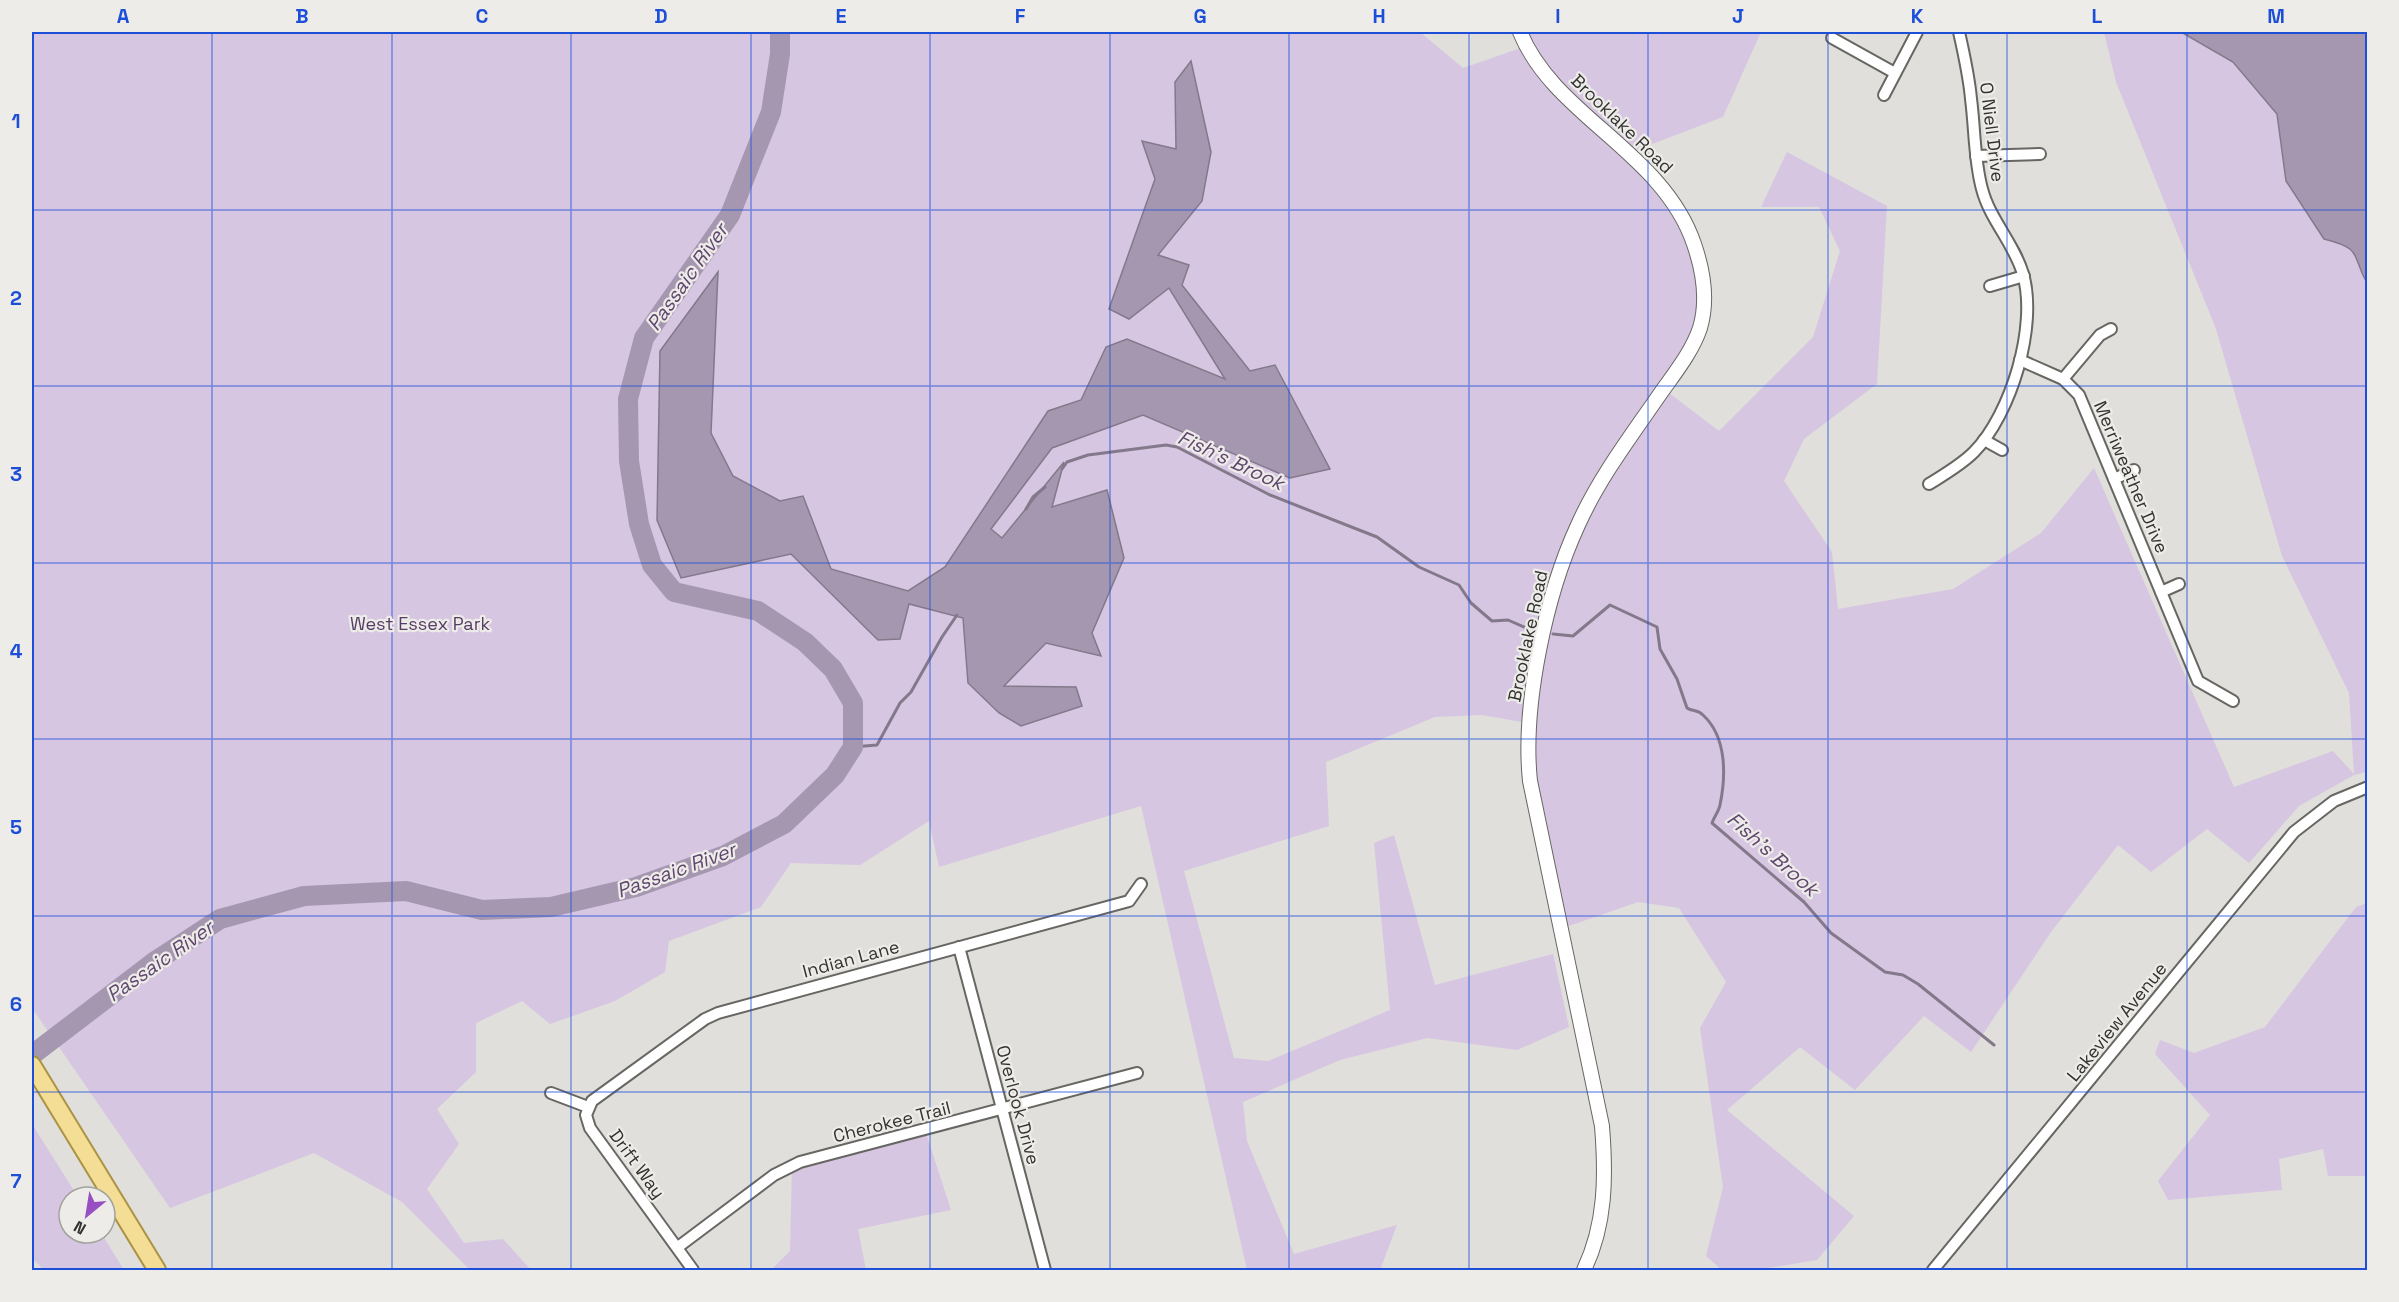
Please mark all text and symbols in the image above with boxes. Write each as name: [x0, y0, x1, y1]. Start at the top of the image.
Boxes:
text: A: [117, 3, 130, 29]
text: B: [295, 3, 309, 29]
text: C: [476, 3, 489, 29]
text: D: [654, 3, 668, 29]
text: E: [835, 3, 847, 29]
text: F: [1015, 3, 1026, 29]
text: G: [1193, 3, 1207, 29]
text: H: [1372, 3, 1386, 29]
text: I: [1555, 3, 1561, 29]
text: J: [1732, 3, 1744, 29]
text: K: [1911, 3, 1924, 29]
text: L: [2092, 3, 2103, 29]
text: M: [2267, 3, 2285, 29]
street label: Brooklake Road: [1566, 69, 1678, 178]
street label: O Niell Drive: [1975, 81, 2010, 183]
text: 1: [11, 108, 21, 134]
water label: Passaic River: [641, 216, 735, 336]
text: 2: [10, 285, 22, 311]
street label: Merriweather Drive: [2089, 397, 2174, 556]
water label: Fish's Brook: [1174, 424, 1290, 497]
text: 3: [10, 461, 22, 487]
street label: Brooklake Road: [1502, 568, 1553, 704]
park label: West Essex Park: [350, 612, 490, 635]
text: 4: [10, 638, 23, 664]
water label: Fish's Brook: [1722, 806, 1826, 903]
text: 5: [10, 814, 22, 840]
water label: Passaic River: [613, 836, 741, 904]
water label: Passaic River: [101, 913, 221, 1007]
street label: Indian Lane: [800, 935, 902, 982]
street label: Lakeview Avenue: [2062, 957, 2172, 1086]
text: 6: [10, 991, 22, 1017]
street label: Overlook Drive: [991, 1043, 1045, 1167]
street label: Cherokee Trail: [831, 1096, 953, 1147]
street label: Drift Way: [605, 1124, 670, 1203]
text: 7: [10, 1168, 22, 1194]
north arrow: [57, 1185, 117, 1245]
text: N: [70, 1216, 90, 1239]

